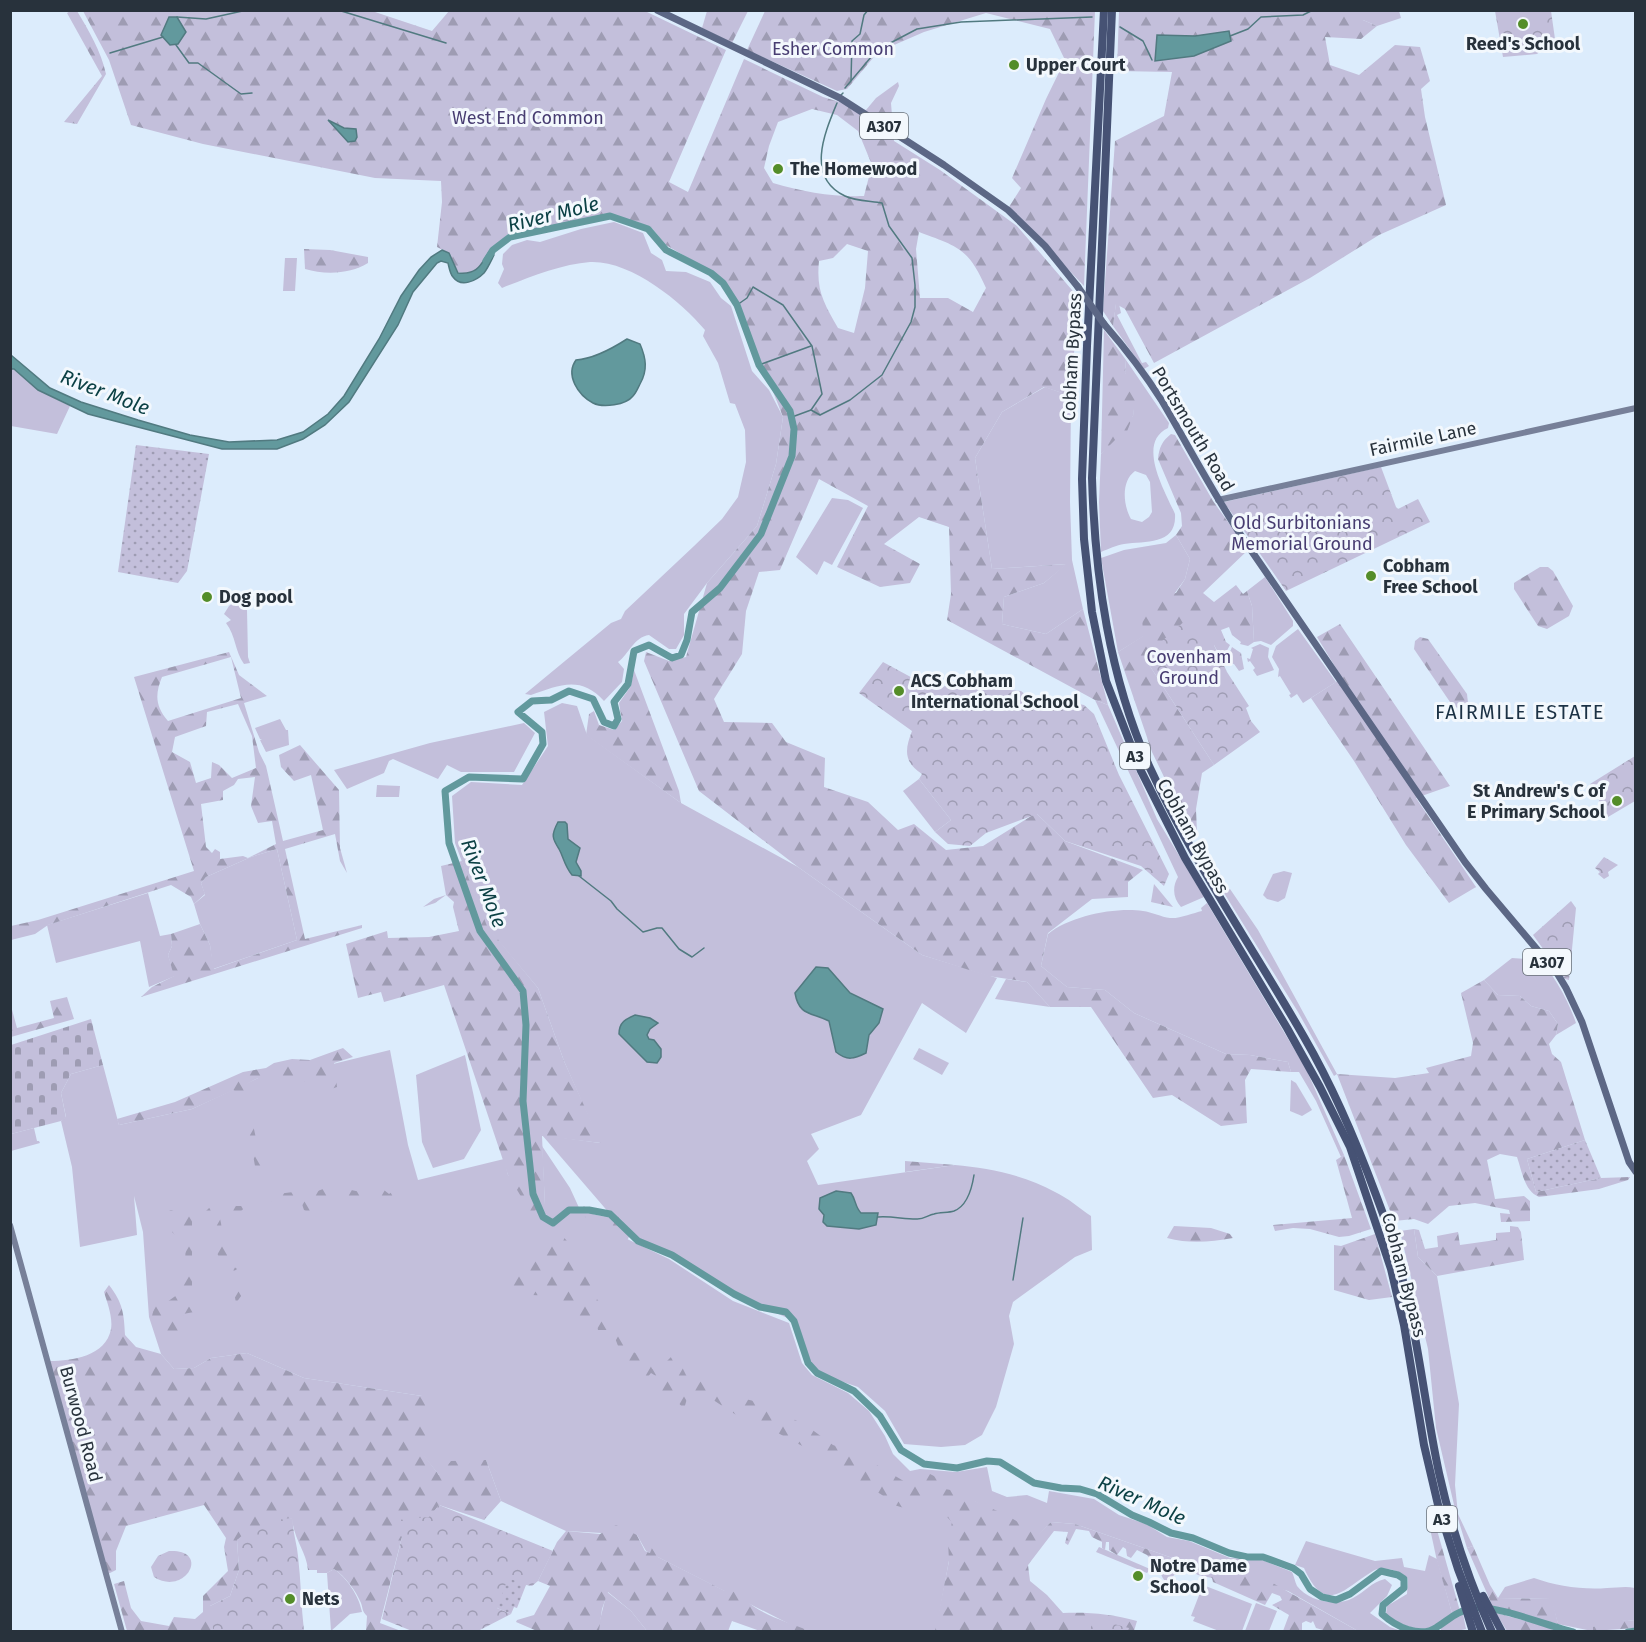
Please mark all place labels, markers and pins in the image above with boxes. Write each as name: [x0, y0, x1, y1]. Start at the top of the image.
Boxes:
marker: Reed's School: [1516, 17, 1530, 31]
place label: Reed's School: [1466, 33, 1581, 55]
place label: Upper Court: [1026, 54, 1127, 76]
marker: Upper Court: [1007, 58, 1021, 72]
place label: The Homewood: [790, 158, 917, 180]
marker: The Homewood: [771, 162, 785, 176]
place label: Cobham Free School: [1383, 555, 1478, 598]
marker: Cobham Free School: [1364, 569, 1378, 583]
place label: Dog pool: [219, 586, 293, 608]
marker: Dog pool: [200, 590, 214, 604]
place label: ACS Cobham International School: [910, 670, 1079, 713]
marker: ACS Cobham International School: [892, 684, 906, 698]
place label: St Andrew's C of E Primary School: [1467, 780, 1607, 823]
marker: St Andrew's C of E Primary School: [1610, 794, 1624, 808]
place label: Notre Dame School: [1150, 1555, 1247, 1598]
marker: Notre Dame School: [1131, 1569, 1145, 1583]
place label: Nets: [302, 1588, 340, 1610]
marker: Nets: [283, 1592, 297, 1606]

